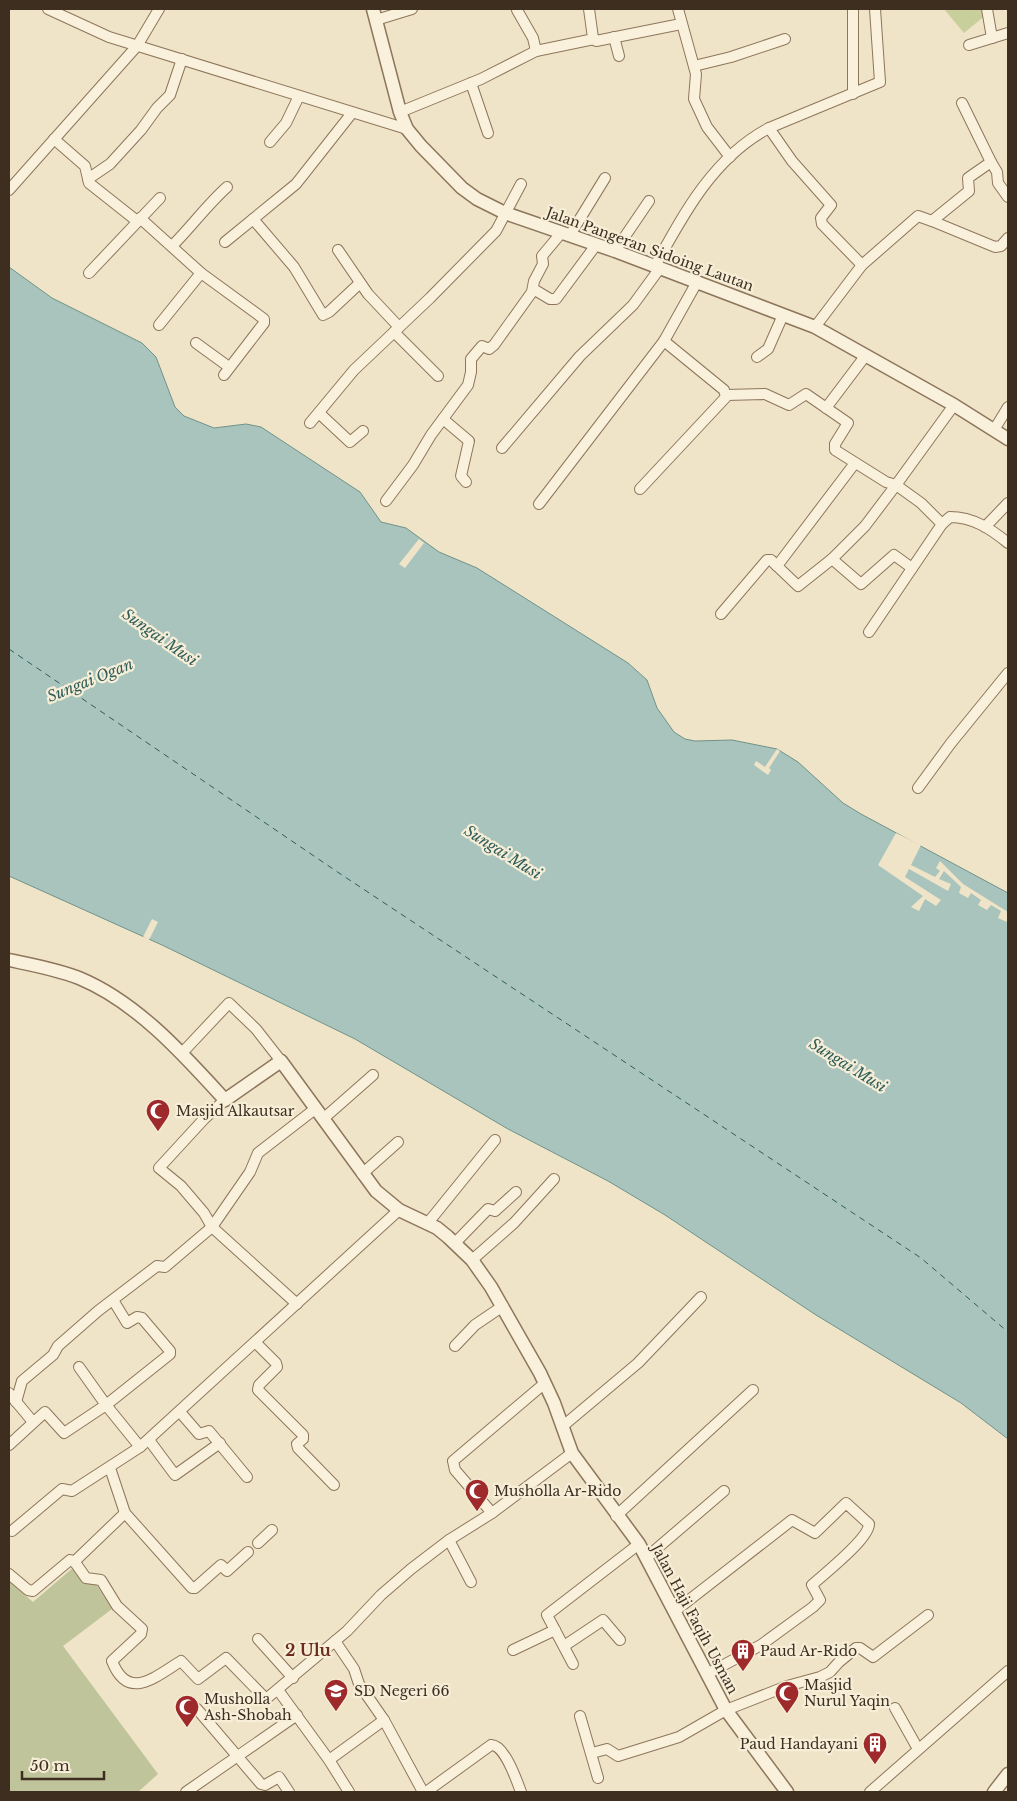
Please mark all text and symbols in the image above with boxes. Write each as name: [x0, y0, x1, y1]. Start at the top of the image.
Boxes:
street label: Jalan Pangeran Sidoing Lautan: [542, 202, 756, 295]
water label: Sungai Musi: [119, 604, 202, 670]
water label: Sungai Ogan: [44, 654, 136, 706]
water label: Sungai Musi: [461, 821, 546, 884]
water label: Sungai Musi: [806, 1034, 891, 1097]
mosque icon: Masjid Alkautsar: [145, 1098, 171, 1132]
place label: Masjid Alkautsar: [176, 1102, 295, 1120]
mosque icon: Musholla Ar-Rido: [464, 1478, 490, 1512]
place label: Musholla Ar-Rido: [494, 1482, 621, 1500]
street label: Jalan Haji Faqih Usman: [647, 1539, 742, 1697]
building icon: Paud Ar-Rido: [730, 1638, 756, 1672]
district label: 2 Ulu: [285, 1640, 332, 1660]
place label: Paud Ar-Rido: [760, 1642, 857, 1660]
place label: Masjid Nurul Yaqin: [804, 1676, 890, 1710]
school or university icon: SD Negeri 66: [323, 1678, 349, 1712]
mosque icon: Masjid Nurul Yaqin: [774, 1680, 800, 1714]
place label: SD Negeri 66: [354, 1682, 449, 1700]
place label: Musholla Ash-Shobah: [203, 1690, 292, 1724]
mosque icon: Musholla Ash-Shobah: [174, 1694, 200, 1728]
building icon: Paud Handayani: [862, 1731, 888, 1765]
place label: Paud Handayani: [740, 1735, 858, 1753]
scale bar: [22, 1748, 105, 1780]
text: 50 m: [30, 1756, 70, 1775]

